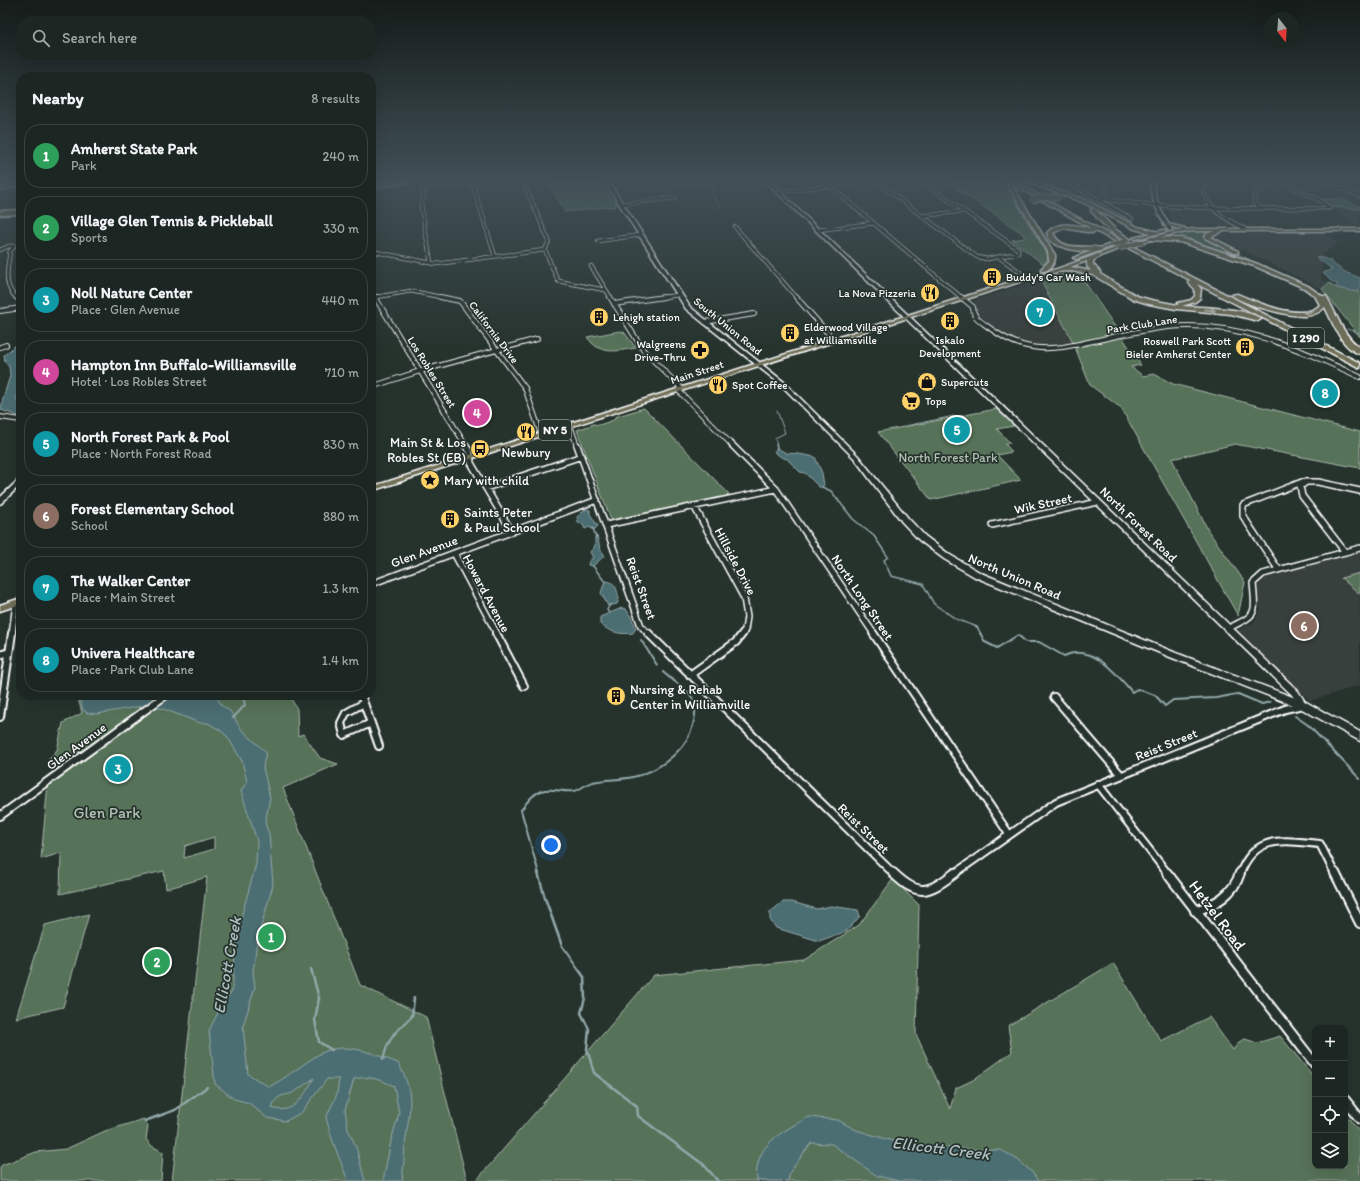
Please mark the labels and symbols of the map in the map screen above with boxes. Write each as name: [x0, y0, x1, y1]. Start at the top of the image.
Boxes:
north arrow: [1264, 12, 1300, 48]
building icon: Buddy's Car Wash: [981, 266, 1003, 288]
place label: Buddy's Car Wash: [1006, 271, 1091, 284]
restaurant icon: La Nova Pizzeria: [919, 282, 941, 304]
place label: La Nova Pizzeria: [838, 287, 916, 300]
street label: South Union Road: [691, 295, 765, 358]
pin: 7: [1027, 297, 1053, 327]
street label: California Drive: [466, 299, 521, 366]
building icon: Lehigh station: [588, 306, 610, 328]
one-way arrow: [1204, 306, 1216, 313]
one-way arrow: [1303, 309, 1315, 315]
building icon: Iskalo Development: [939, 310, 961, 332]
place label: Lehigh station: [613, 311, 681, 324]
street label: Park Club Lane: [1106, 313, 1178, 336]
place label: Elderwood Village at Williamsville: [804, 321, 888, 347]
building icon: Elderwood Village at Williamsville: [779, 322, 801, 344]
road number: I 290: [1288, 328, 1324, 348]
street label: Los Robles Street: [404, 334, 459, 410]
place label: Iskalo Development: [919, 334, 981, 360]
place label: Roswell Park Scott Bieler Amherst Center: [1126, 335, 1232, 361]
building icon: Roswell Park Scott Bieler Amherst Center: [1234, 336, 1256, 358]
place label: Walgreens Drive-Thru: [634, 338, 686, 364]
pharmacy icon: Walgreens Drive-Thru: [689, 339, 711, 361]
street label: Main Street: [669, 358, 725, 387]
shop icon: Supercuts: [916, 371, 938, 393]
restaurant icon: Spot Coffee: [707, 374, 729, 396]
place label: Supercuts: [941, 376, 989, 389]
pin: 8: [1312, 378, 1338, 408]
place label: Spot Coffee: [732, 379, 787, 392]
supermarket icon: Tops: [900, 390, 922, 412]
place label: Tops: [925, 395, 947, 408]
pin: 4: [464, 398, 490, 428]
pin: 5: [944, 415, 970, 445]
road number: NY 5: [539, 420, 571, 440]
restaurant icon: Newbury: [515, 421, 537, 443]
place label: Main St & Los Robles St (EB): [387, 435, 466, 465]
bus stop icon: Main St & Los Robles St (EB): [469, 438, 491, 460]
place label: Newbury: [502, 445, 550, 460]
park label: North Forest Park: [898, 450, 998, 465]
place icon: Mary with child: [419, 469, 441, 491]
place label: Mary with child: [444, 473, 529, 488]
street label: North Forest Road: [1097, 484, 1180, 565]
street label: Wik Street: [1013, 490, 1074, 517]
place label: Saints Peter & Paul School: [464, 505, 540, 535]
building icon: Saints Peter & Paul School: [439, 508, 461, 530]
street label: Hillside Drive: [712, 525, 760, 598]
street label: Glen Avenue: [389, 532, 460, 570]
street label: North Union Road: [966, 550, 1063, 603]
street label: Howard Avenue: [460, 552, 513, 635]
street label: North Long Street: [828, 552, 897, 643]
street label: Reist Street: [623, 555, 660, 622]
pin: 6: [1291, 611, 1317, 641]
place label: Nursing & Rehab Center in Williamville: [630, 682, 750, 712]
building icon: Nursing & Rehab Center in Williamville: [605, 685, 627, 707]
street label: Glen Avenue: [44, 720, 109, 773]
street label: Reist Street: [1133, 725, 1199, 764]
pin: 3: [105, 754, 131, 784]
street label: Reist Street: [835, 800, 893, 857]
park label: Glen Park: [74, 803, 141, 822]
your location: [541, 835, 561, 855]
street label: Hetzel Road: [1185, 877, 1250, 954]
water label: Ellicott Creek: [209, 914, 246, 1015]
pin: 1: [258, 922, 284, 952]
pin: 2: [144, 947, 170, 977]
water label: Ellicott Creek: [891, 1132, 992, 1164]

